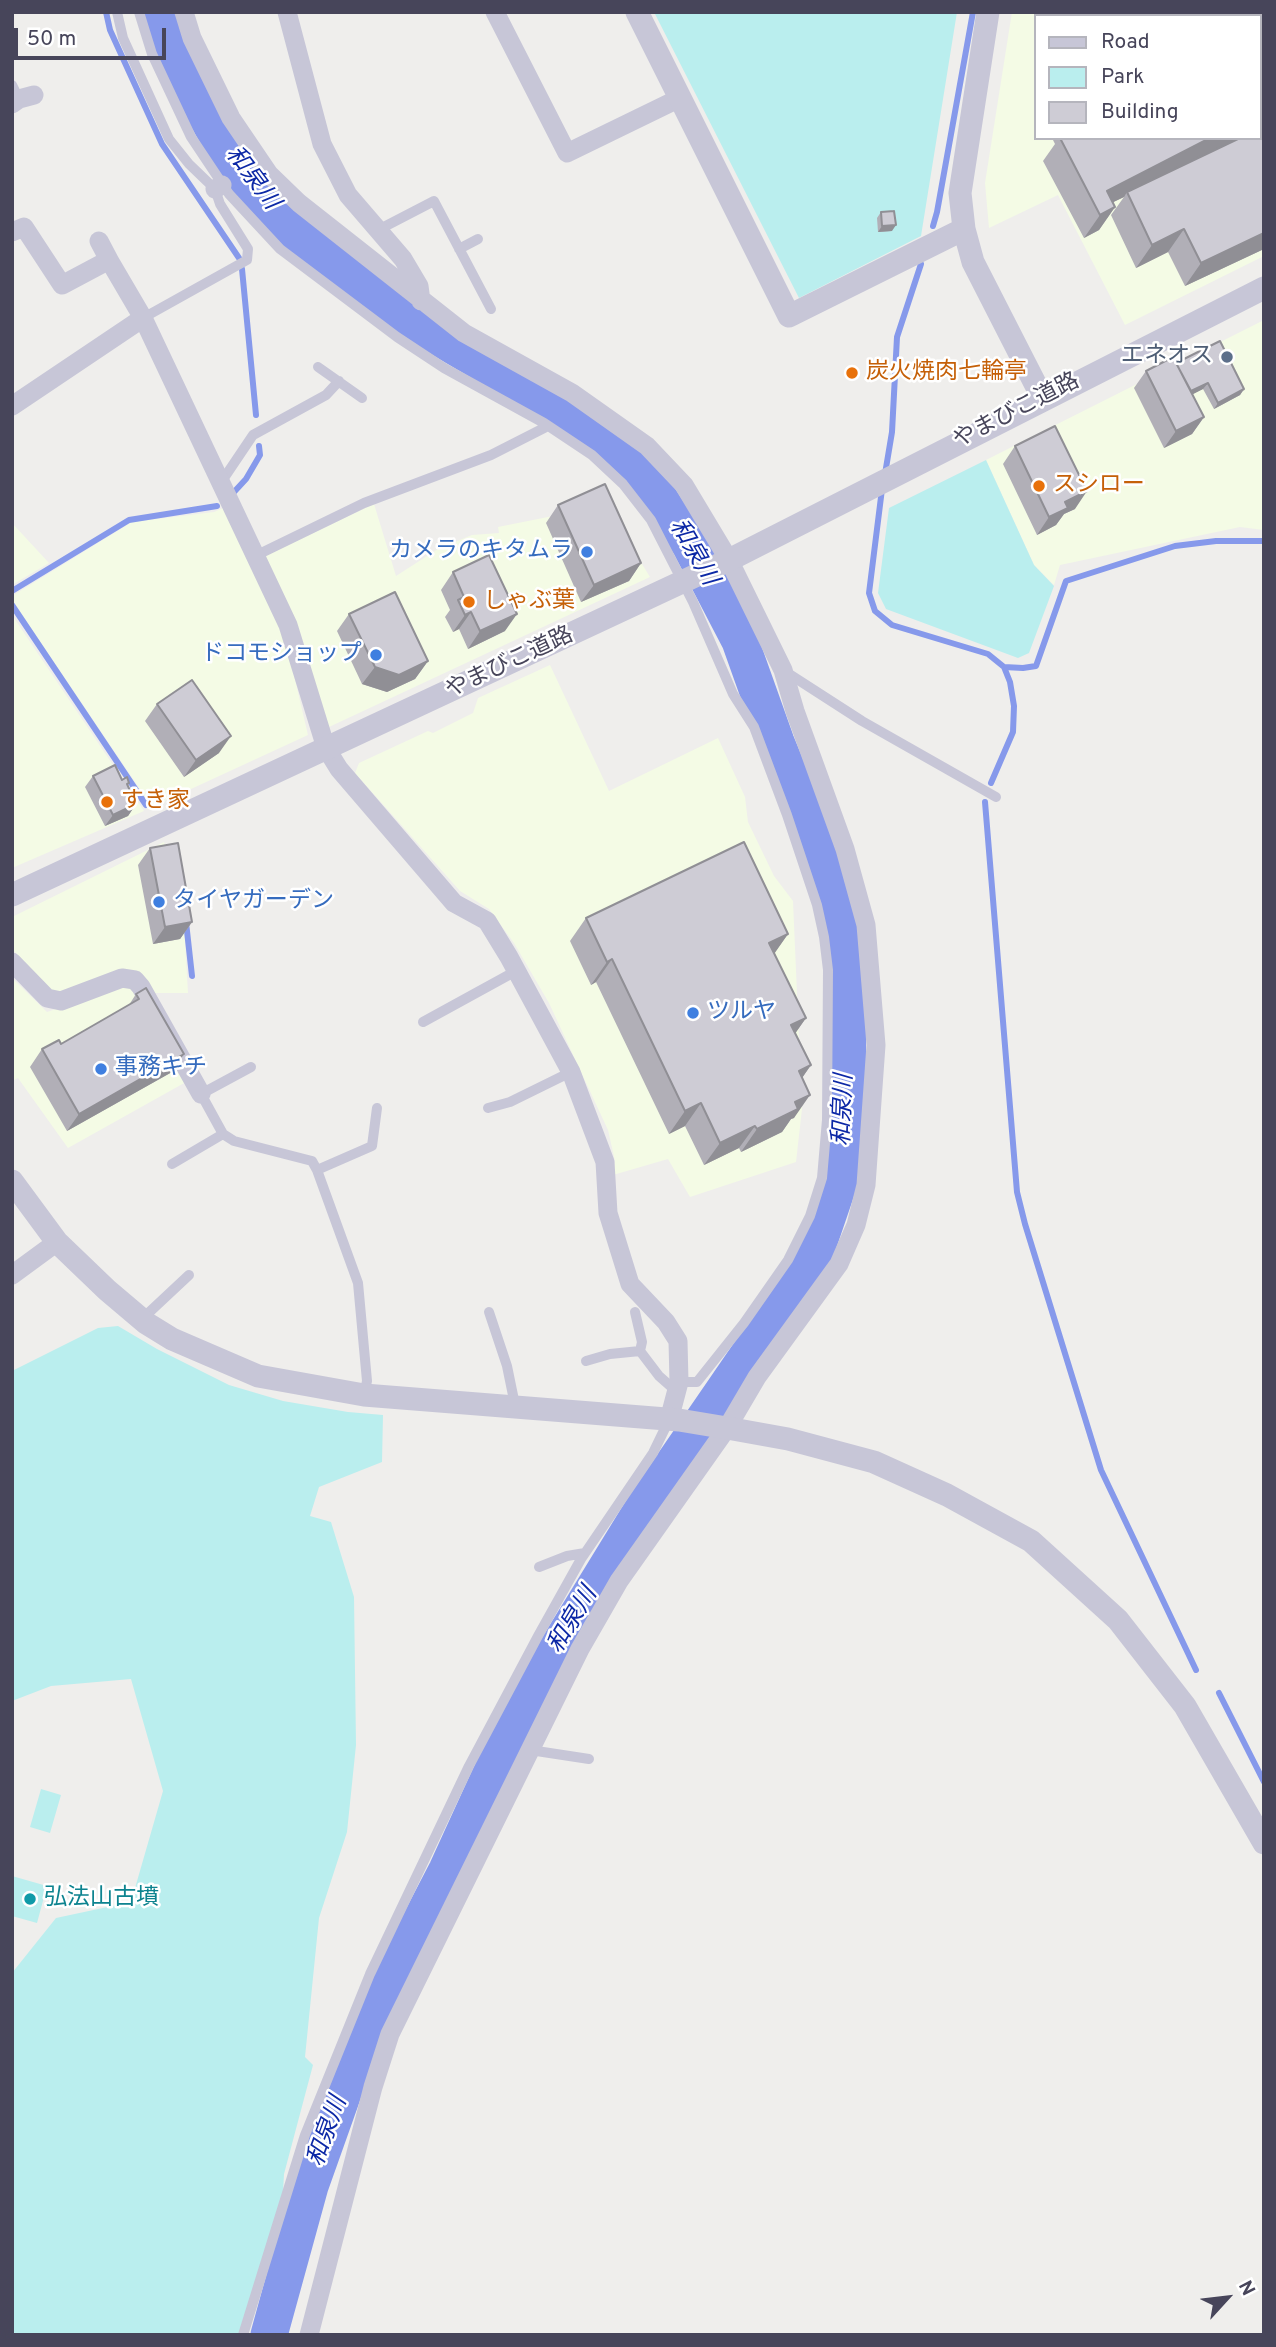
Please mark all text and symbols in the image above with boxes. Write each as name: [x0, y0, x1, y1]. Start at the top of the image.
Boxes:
scale bar: [18, 14, 170, 58]
legend: [1034, 14, 1262, 140]
text: 50 m: [27, 26, 76, 53]
text: Road: [1101, 29, 1150, 56]
text: Park: [1101, 64, 1144, 91]
text: Building: [1101, 99, 1179, 126]
water label: 和泉川: [218, 142, 284, 216]
place label: エネオス: [1121, 343, 1213, 371]
marker: エネオス: [1219, 349, 1235, 365]
place label: 炭火焼肉七輪亭: [866, 359, 1027, 387]
marker: 炭火焼肉七輪亭: [844, 365, 860, 381]
street label: やまびこ道路: [949, 368, 1085, 456]
place label: スシロー: [1053, 472, 1145, 500]
marker: スシロー: [1031, 478, 1047, 494]
water label: 和泉川: [662, 515, 722, 591]
place label: カメラのキタムラ: [389, 538, 573, 566]
marker: カメラのキタムラ: [579, 544, 595, 560]
place label: しゃぶ葉: [483, 588, 575, 616]
marker: しゃぶ葉: [461, 594, 477, 610]
street label: やまびこ道路: [442, 622, 578, 706]
place label: ドコモショップ: [201, 641, 362, 669]
marker: ドコモショップ: [368, 647, 384, 663]
place label: すき家: [121, 788, 190, 816]
marker: すき家: [99, 794, 115, 810]
place label: タイヤガーデン: [173, 888, 334, 916]
marker: タイヤガーデン: [151, 894, 167, 910]
place label: ツルヤ: [707, 999, 776, 1027]
marker: ツルヤ: [685, 1005, 701, 1021]
place label: 事務キチ: [115, 1055, 207, 1083]
marker: 事務キチ: [93, 1061, 109, 1077]
water label: 和泉川: [829, 1074, 861, 1146]
water label: 和泉川: [543, 1583, 605, 1659]
place label: 弘法山古墳: [44, 1885, 159, 1913]
marker: 弘法山古墳: [22, 1891, 38, 1907]
water label: 和泉川: [303, 2093, 355, 2171]
north arrow: [1192, 2263, 1262, 2333]
text: N: [1232, 2277, 1260, 2300]

